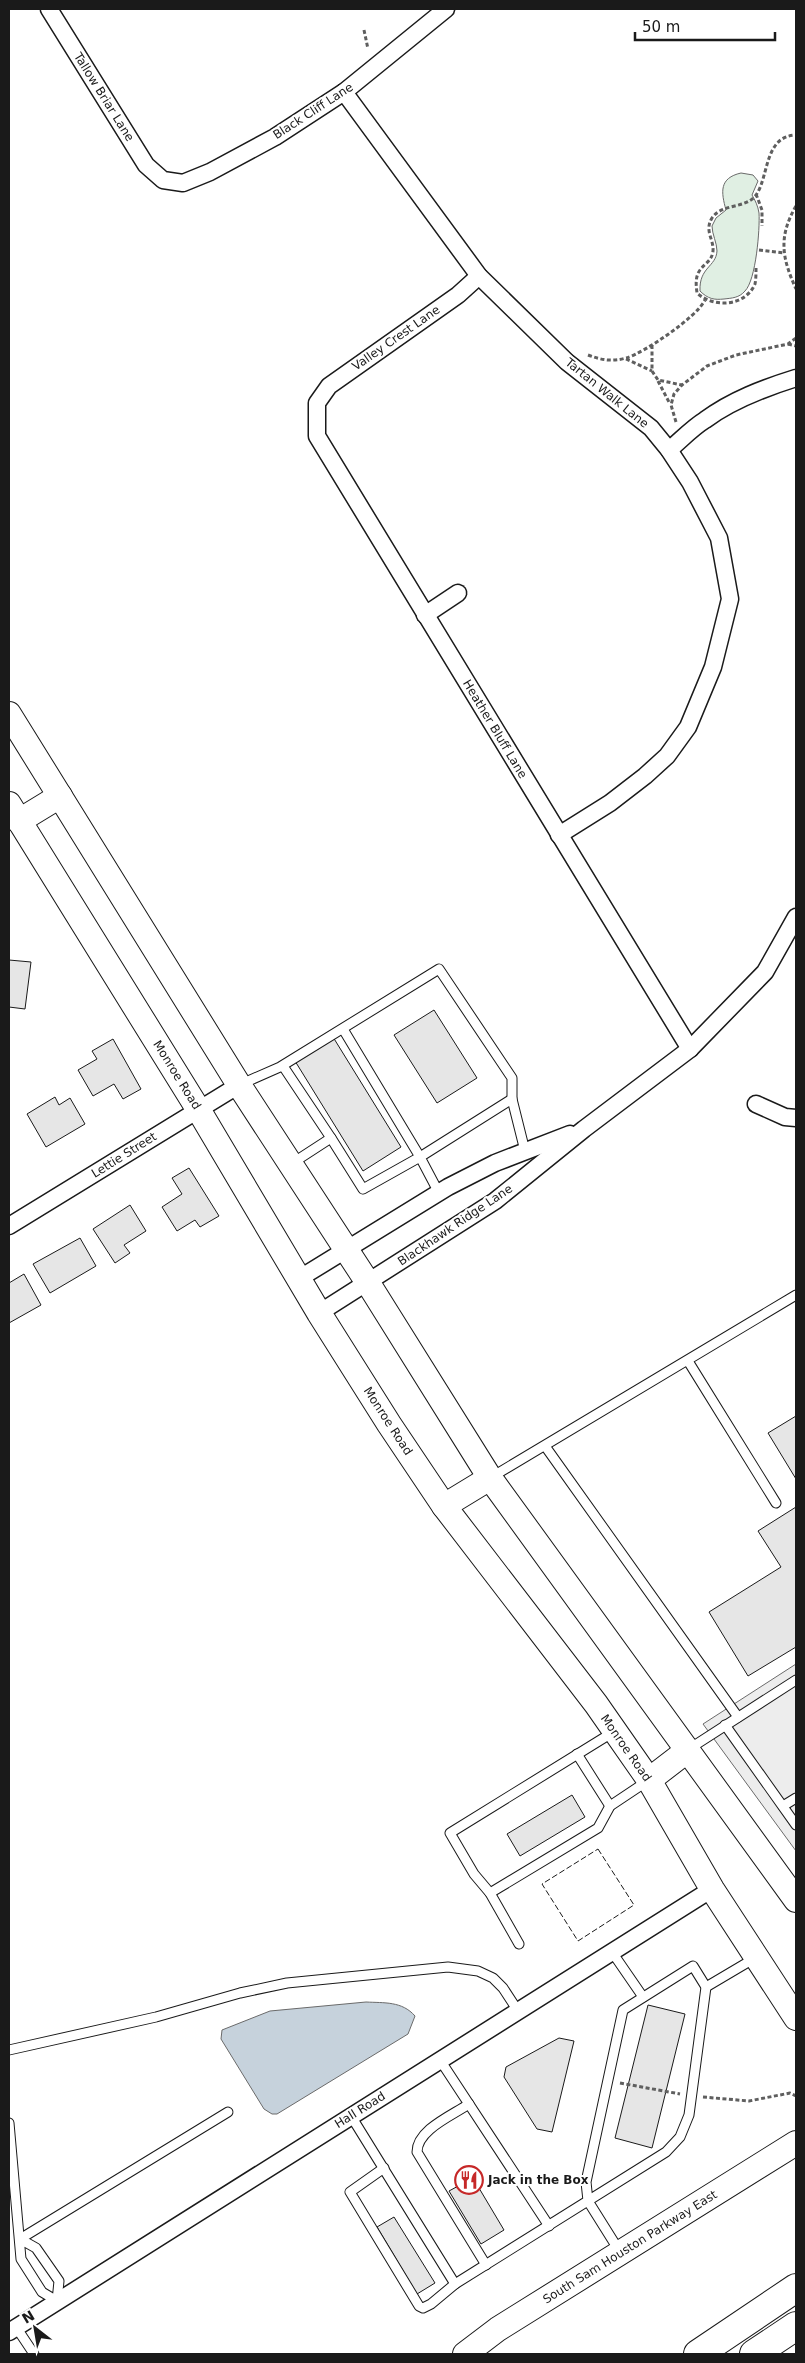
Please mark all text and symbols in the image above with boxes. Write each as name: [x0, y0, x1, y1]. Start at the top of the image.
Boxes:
scale bar: [635, 10, 775, 42]
text: 50 m: [642, 18, 680, 36]
street label: Tallow Briar Lane: [71, 49, 137, 144]
street label: Black Cliff Lane: [270, 80, 356, 142]
street label: Valley Crest Lane: [349, 302, 443, 374]
street label: Tartan Walk Lane: [562, 355, 651, 431]
street label: Heather Bluff Lane: [460, 677, 530, 781]
street label: Monroe Road: [150, 1038, 204, 1112]
street label: Lettie Street: [89, 1129, 159, 1181]
street label: Blackhawk Ridge Lane: [395, 1181, 515, 1269]
street label: Monroe Road: [361, 1384, 415, 1458]
street label: Monroe Road: [598, 1712, 654, 1784]
street label: Hall Road: [332, 2089, 388, 2131]
restaurant icon: Jack in the Box: [454, 2165, 484, 2195]
place label: Jack in the Box: [487, 2173, 589, 2187]
street label: South Sam Houston Parkway East: [540, 2187, 720, 2307]
north arrow: [10, 2303, 60, 2353]
text: N: [19, 2307, 37, 2327]

